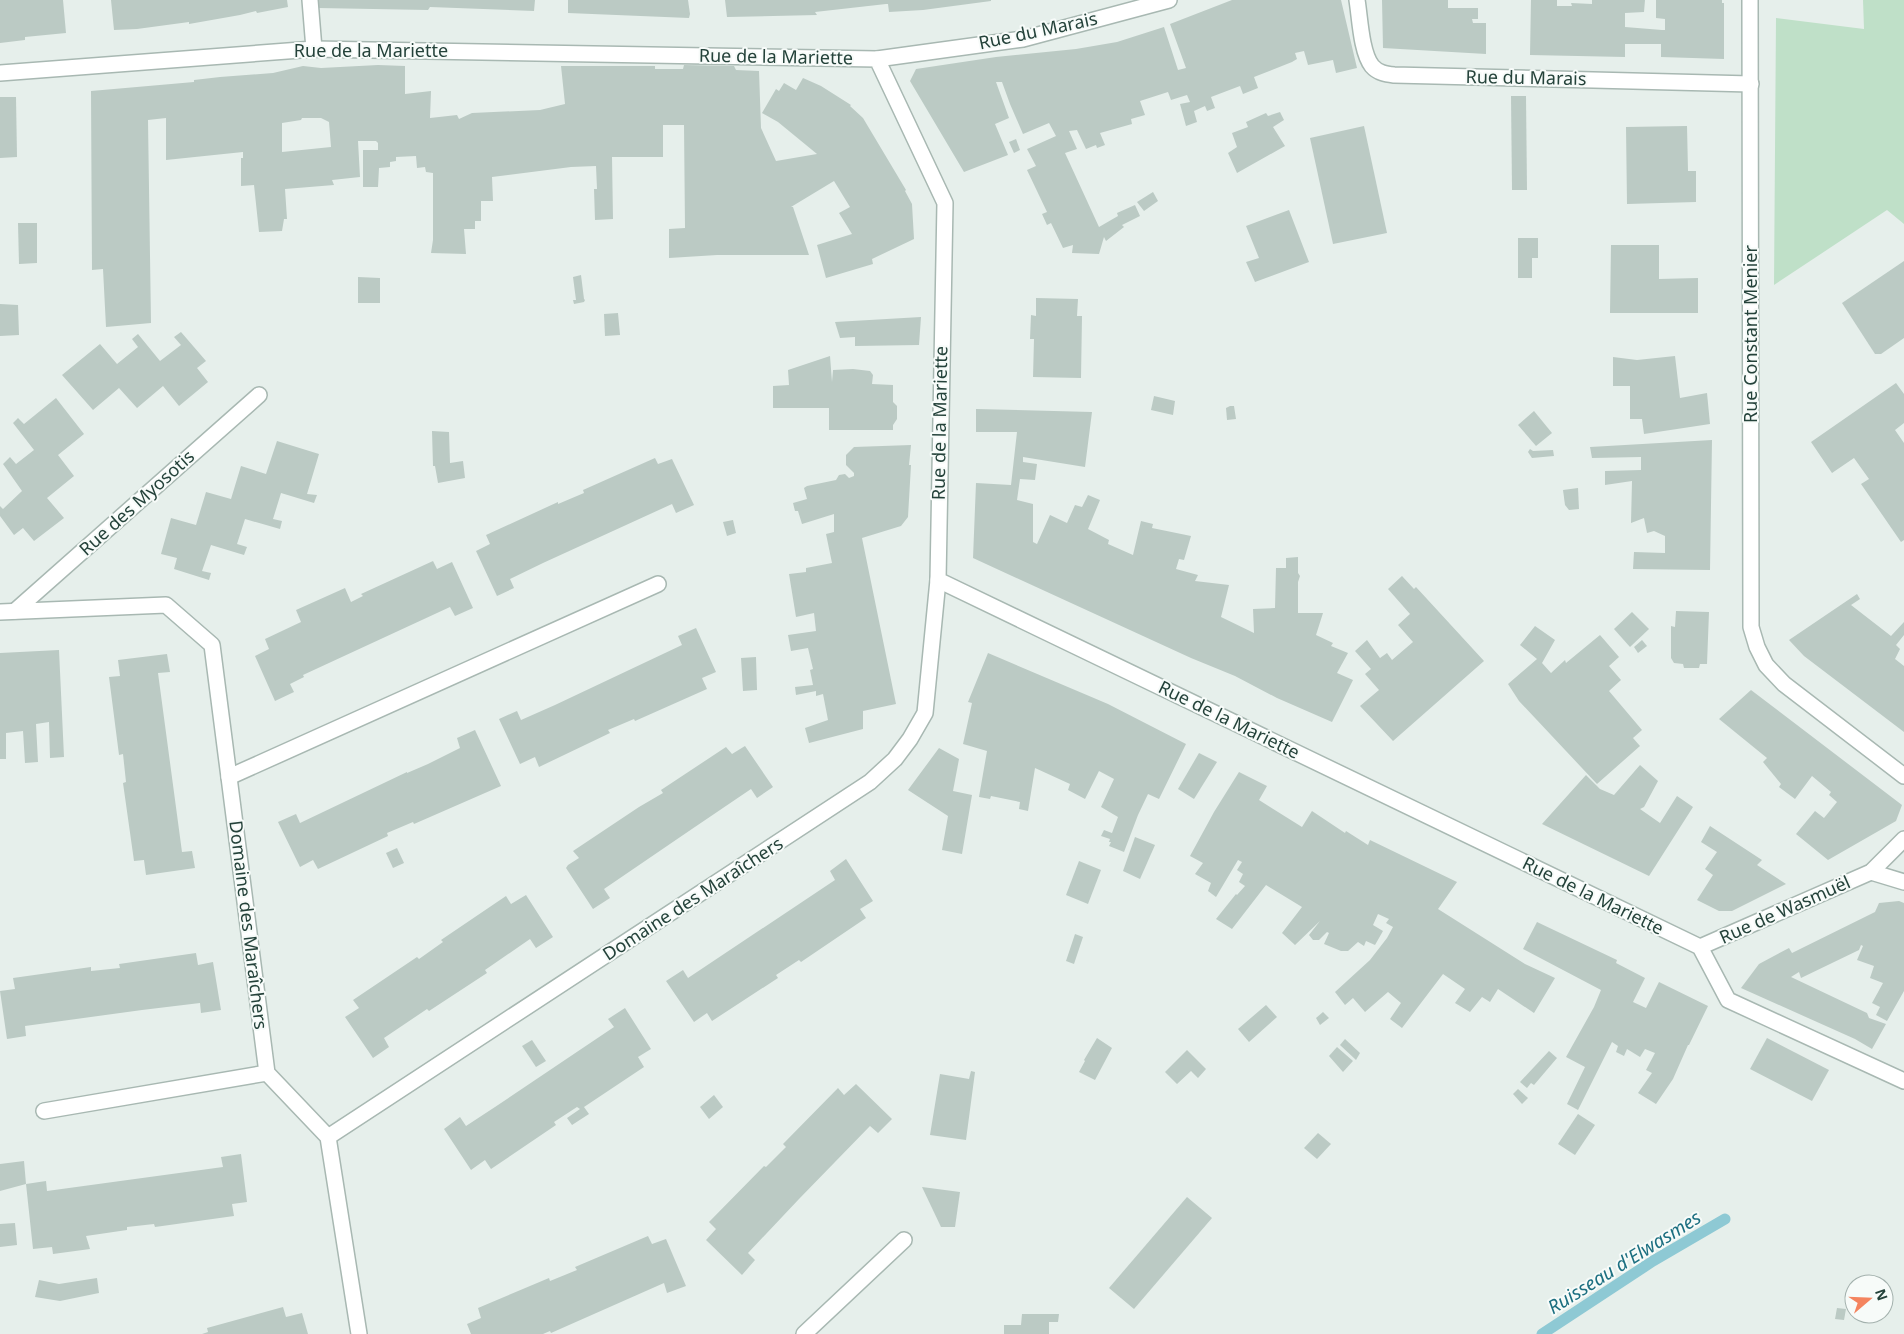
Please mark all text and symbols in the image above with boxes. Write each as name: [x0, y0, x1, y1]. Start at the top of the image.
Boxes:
street label: Rue du Marais: [976, 6, 1099, 54]
street label: Rue de la Mariette: [294, 38, 448, 62]
street label: Rue de la Mariette: [699, 43, 853, 69]
street label: Rue du Marais: [1465, 64, 1587, 90]
street label: Rue Constant Menier: [1738, 244, 1762, 423]
street label: Rue de la Mariette: [926, 346, 952, 500]
street label: Rue des Myosotis: [74, 444, 199, 560]
street label: Rue de la Mariette: [1155, 674, 1304, 764]
street label: Domaine des Maraîchers: [224, 819, 274, 1031]
street label: Domaine des Maraîchers: [598, 831, 787, 965]
street label: Rue de la Mariette: [1519, 850, 1668, 940]
street label: Rue de Wasmuël: [1715, 869, 1854, 949]
water label: Ruisseau d'Elwasmes: [1542, 1204, 1706, 1320]
north arrow: [1844, 1274, 1894, 1324]
text: N: [1871, 1286, 1893, 1303]

